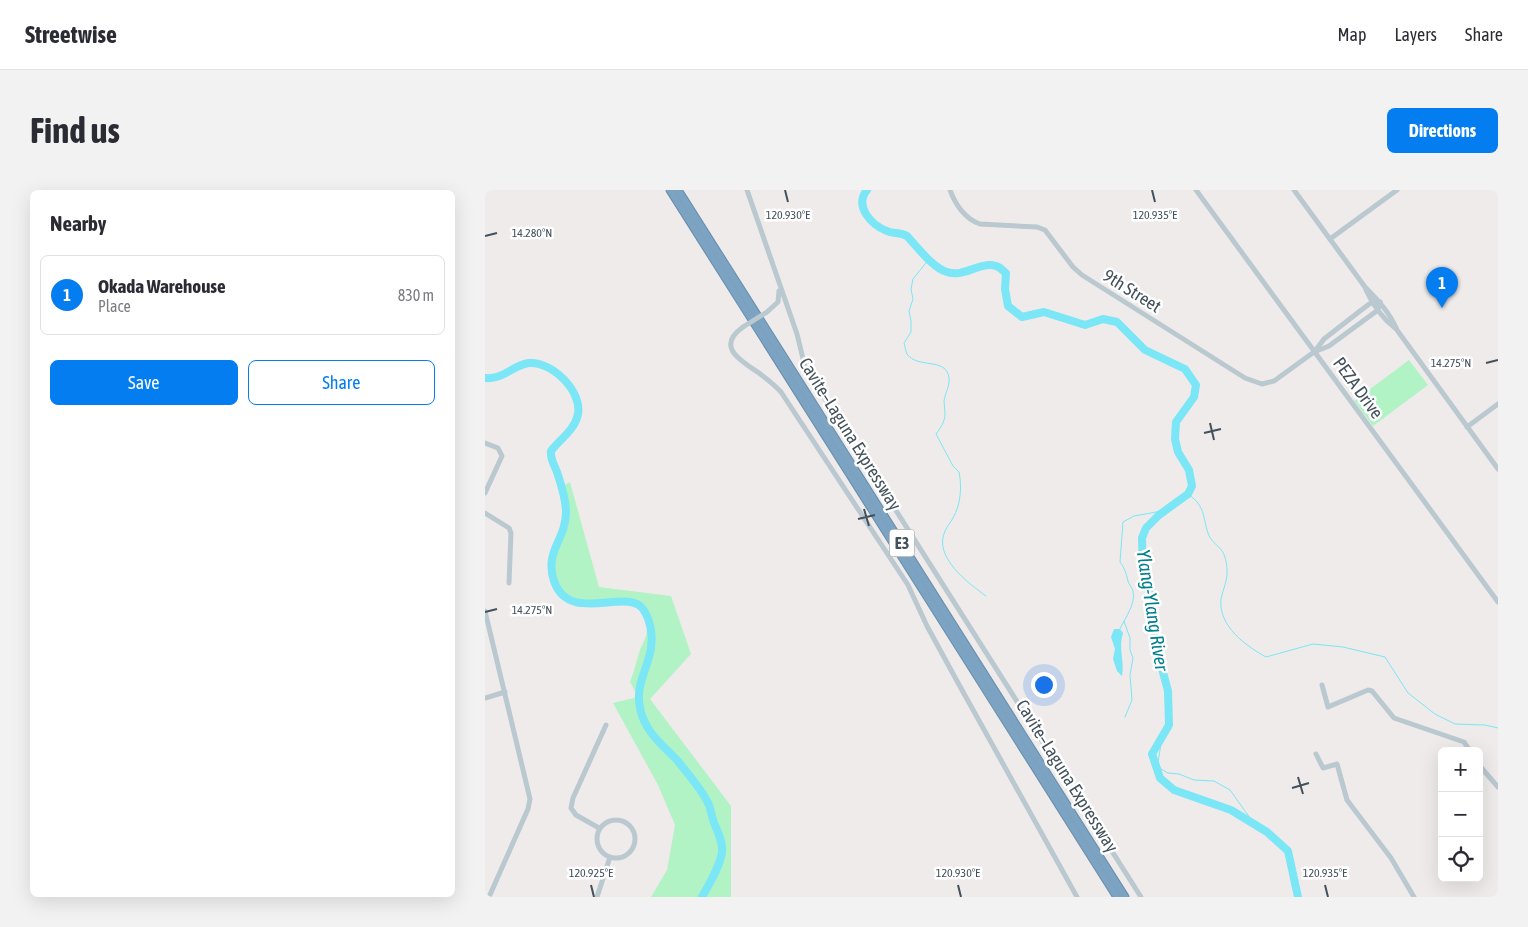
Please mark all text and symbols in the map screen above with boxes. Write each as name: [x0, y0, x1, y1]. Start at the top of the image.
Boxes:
text: Streetwise: [25, 21, 117, 48]
text: Map: [1337, 24, 1366, 45]
text: Layers: [1394, 24, 1437, 45]
text: Share: [1465, 24, 1503, 45]
button: Directions: [1387, 108, 1498, 153]
text: Find us: [30, 110, 120, 150]
text: 120.930°E: [766, 208, 810, 222]
text: 120.935°E: [1133, 208, 1177, 222]
text: Nearby: [50, 211, 106, 235]
text: 14.280°N: [512, 226, 552, 240]
street label: 9th Street: [1099, 265, 1165, 317]
pin: 1: [1426, 267, 1458, 308]
text: Okada Warehouse: [98, 275, 226, 297]
text: 1: [63, 286, 71, 304]
text: 830 m: [398, 286, 434, 304]
text: Place: [98, 297, 131, 315]
street label: PEZA Drive: [1329, 353, 1388, 423]
street label: Cavite–Laguna Expressway: [795, 354, 906, 514]
text: 14.275°N: [1431, 356, 1471, 370]
button: Save: [50, 360, 238, 405]
button: Share: [248, 360, 435, 405]
road number: E3: [889, 529, 915, 556]
water label: Ylang-Ylang River: [1133, 548, 1174, 674]
text: 14.275°N: [512, 603, 552, 617]
your location: [1031, 672, 1057, 698]
street label: Cavite–Laguna Expressway: [1012, 696, 1123, 856]
map controls: [1438, 747, 1483, 882]
button: +: [1438, 747, 1483, 792]
button: −: [1438, 792, 1483, 837]
button: locate: [1438, 837, 1483, 882]
text: 120.925°E: [569, 866, 613, 880]
text: 120.930°E: [936, 866, 980, 880]
text: 120.935°E: [1303, 866, 1347, 880]

